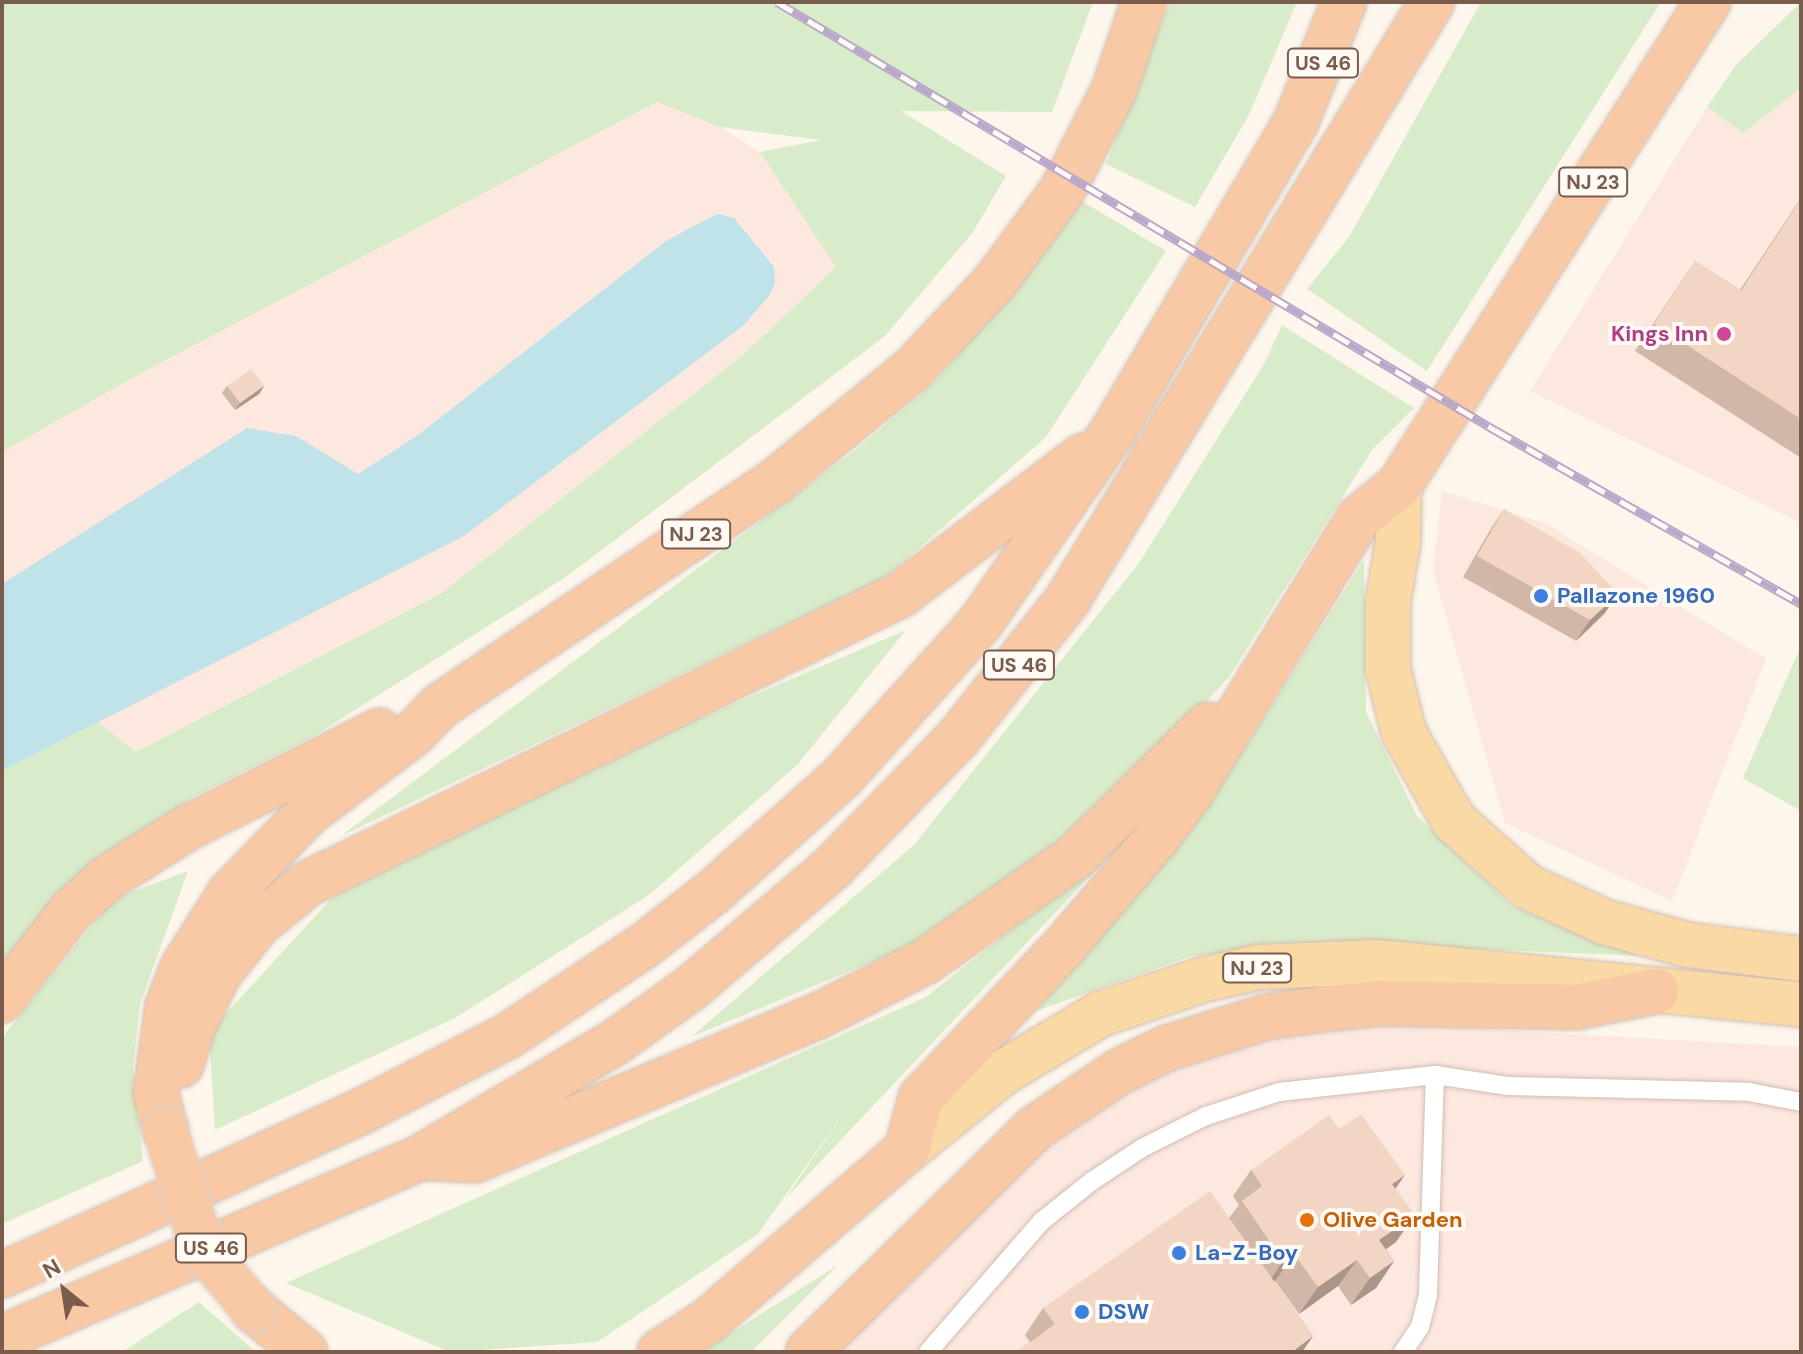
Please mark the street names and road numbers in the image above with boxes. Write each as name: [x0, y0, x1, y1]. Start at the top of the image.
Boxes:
road number: US 46: [1285, 47, 1361, 79]
road number: NJ 23: [1557, 166, 1629, 198]
road number: NJ 23: [660, 518, 732, 550]
road number: US 46: [981, 649, 1057, 681]
road number: NJ 23: [1221, 952, 1293, 984]
road number: US 46: [173, 1232, 249, 1264]

